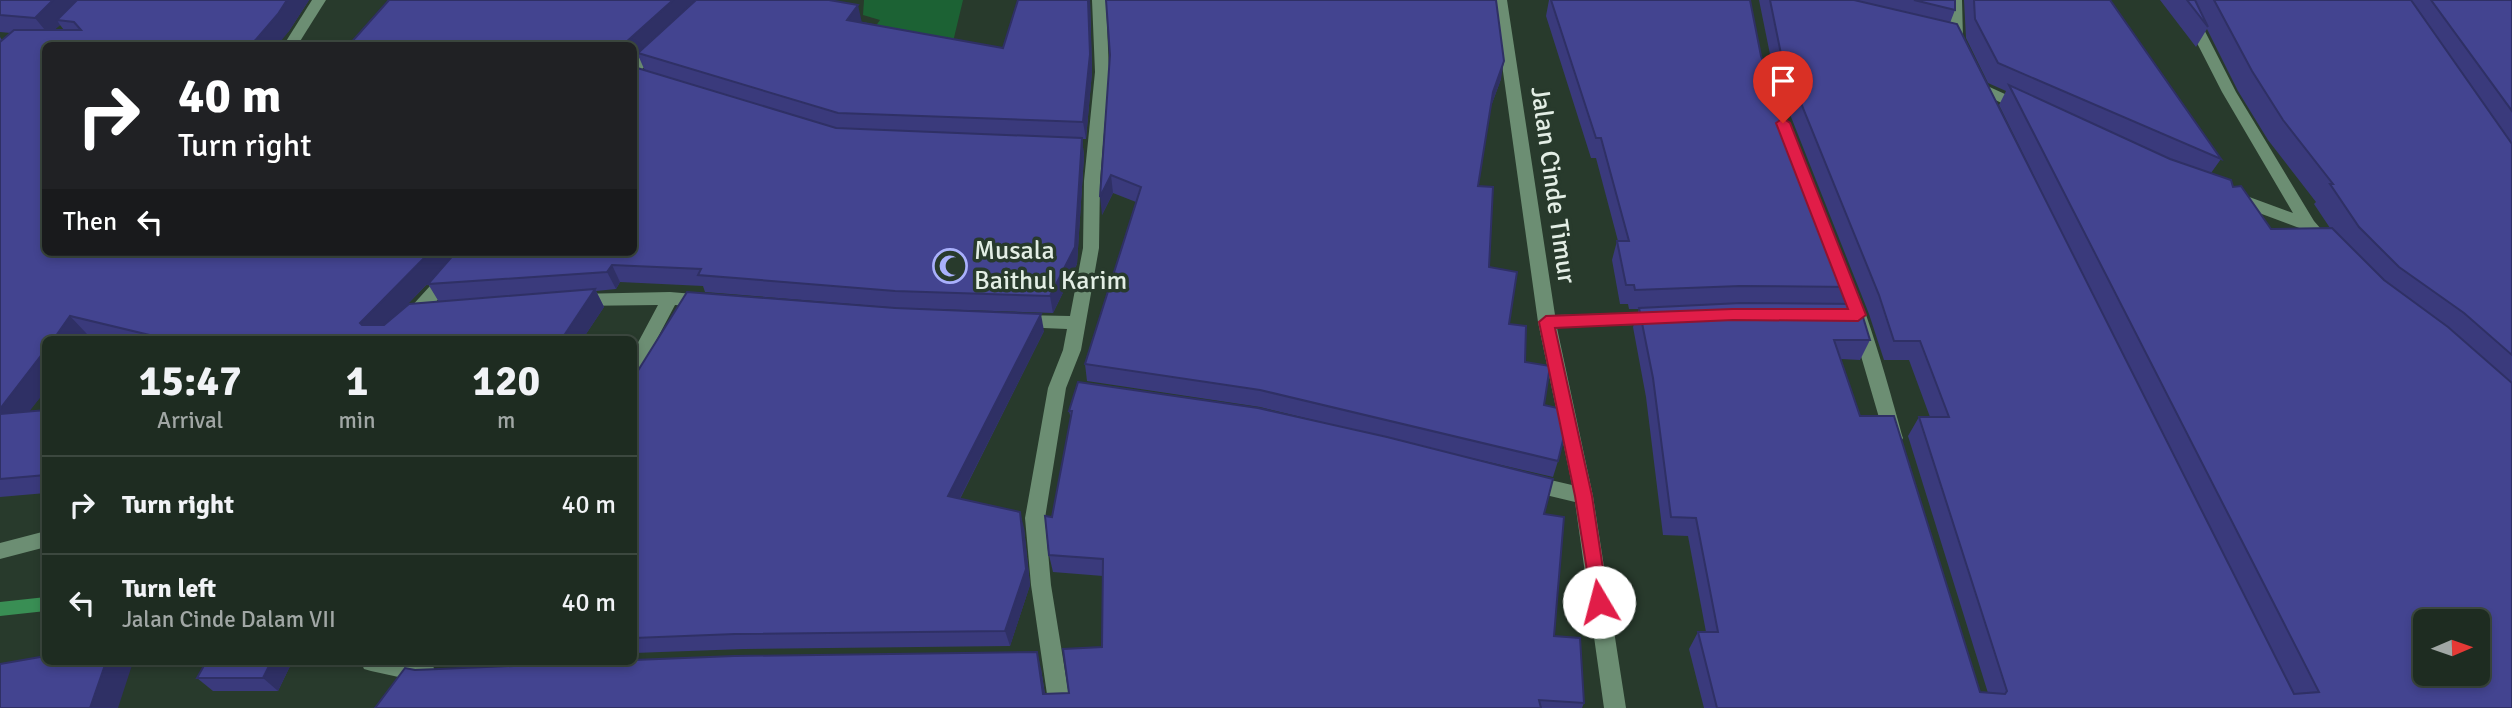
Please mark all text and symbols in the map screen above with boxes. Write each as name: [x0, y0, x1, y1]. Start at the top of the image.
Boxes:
pin: [1753, 51, 1813, 123]
icon: arrive: [1764, 62, 1802, 100]
text: 40 m: [178, 66, 281, 126]
icon: right: [63, 70, 154, 161]
street label: Jalan Cinde Timur: [1523, 84, 1583, 286]
text: Turn right: [178, 126, 311, 165]
icon: left: [131, 203, 169, 241]
text: Then: [63, 206, 117, 238]
place label: Musala Baithul Karim: [974, 235, 1127, 297]
mosque icon: Musala Baithul Karim: [931, 247, 969, 285]
text: 15:47: [139, 356, 242, 407]
text: 1: [346, 356, 368, 407]
text: 120: [472, 356, 540, 407]
text: Arrival: [157, 406, 223, 435]
text: min: [338, 406, 376, 435]
text: m: [497, 406, 515, 435]
icon: right: [63, 486, 101, 524]
text: Turn right: [122, 489, 234, 521]
text: 40 m: [561, 489, 616, 521]
position arrow: [1562, 565, 1636, 639]
text: Turn left: [122, 573, 216, 605]
icon: left: [63, 584, 101, 622]
text: 40 m: [561, 587, 616, 619]
text: Jalan Cinde Dalam VII: [122, 605, 336, 634]
north arrow: [2413, 609, 2490, 686]
map controls: [2413, 609, 2490, 686]

